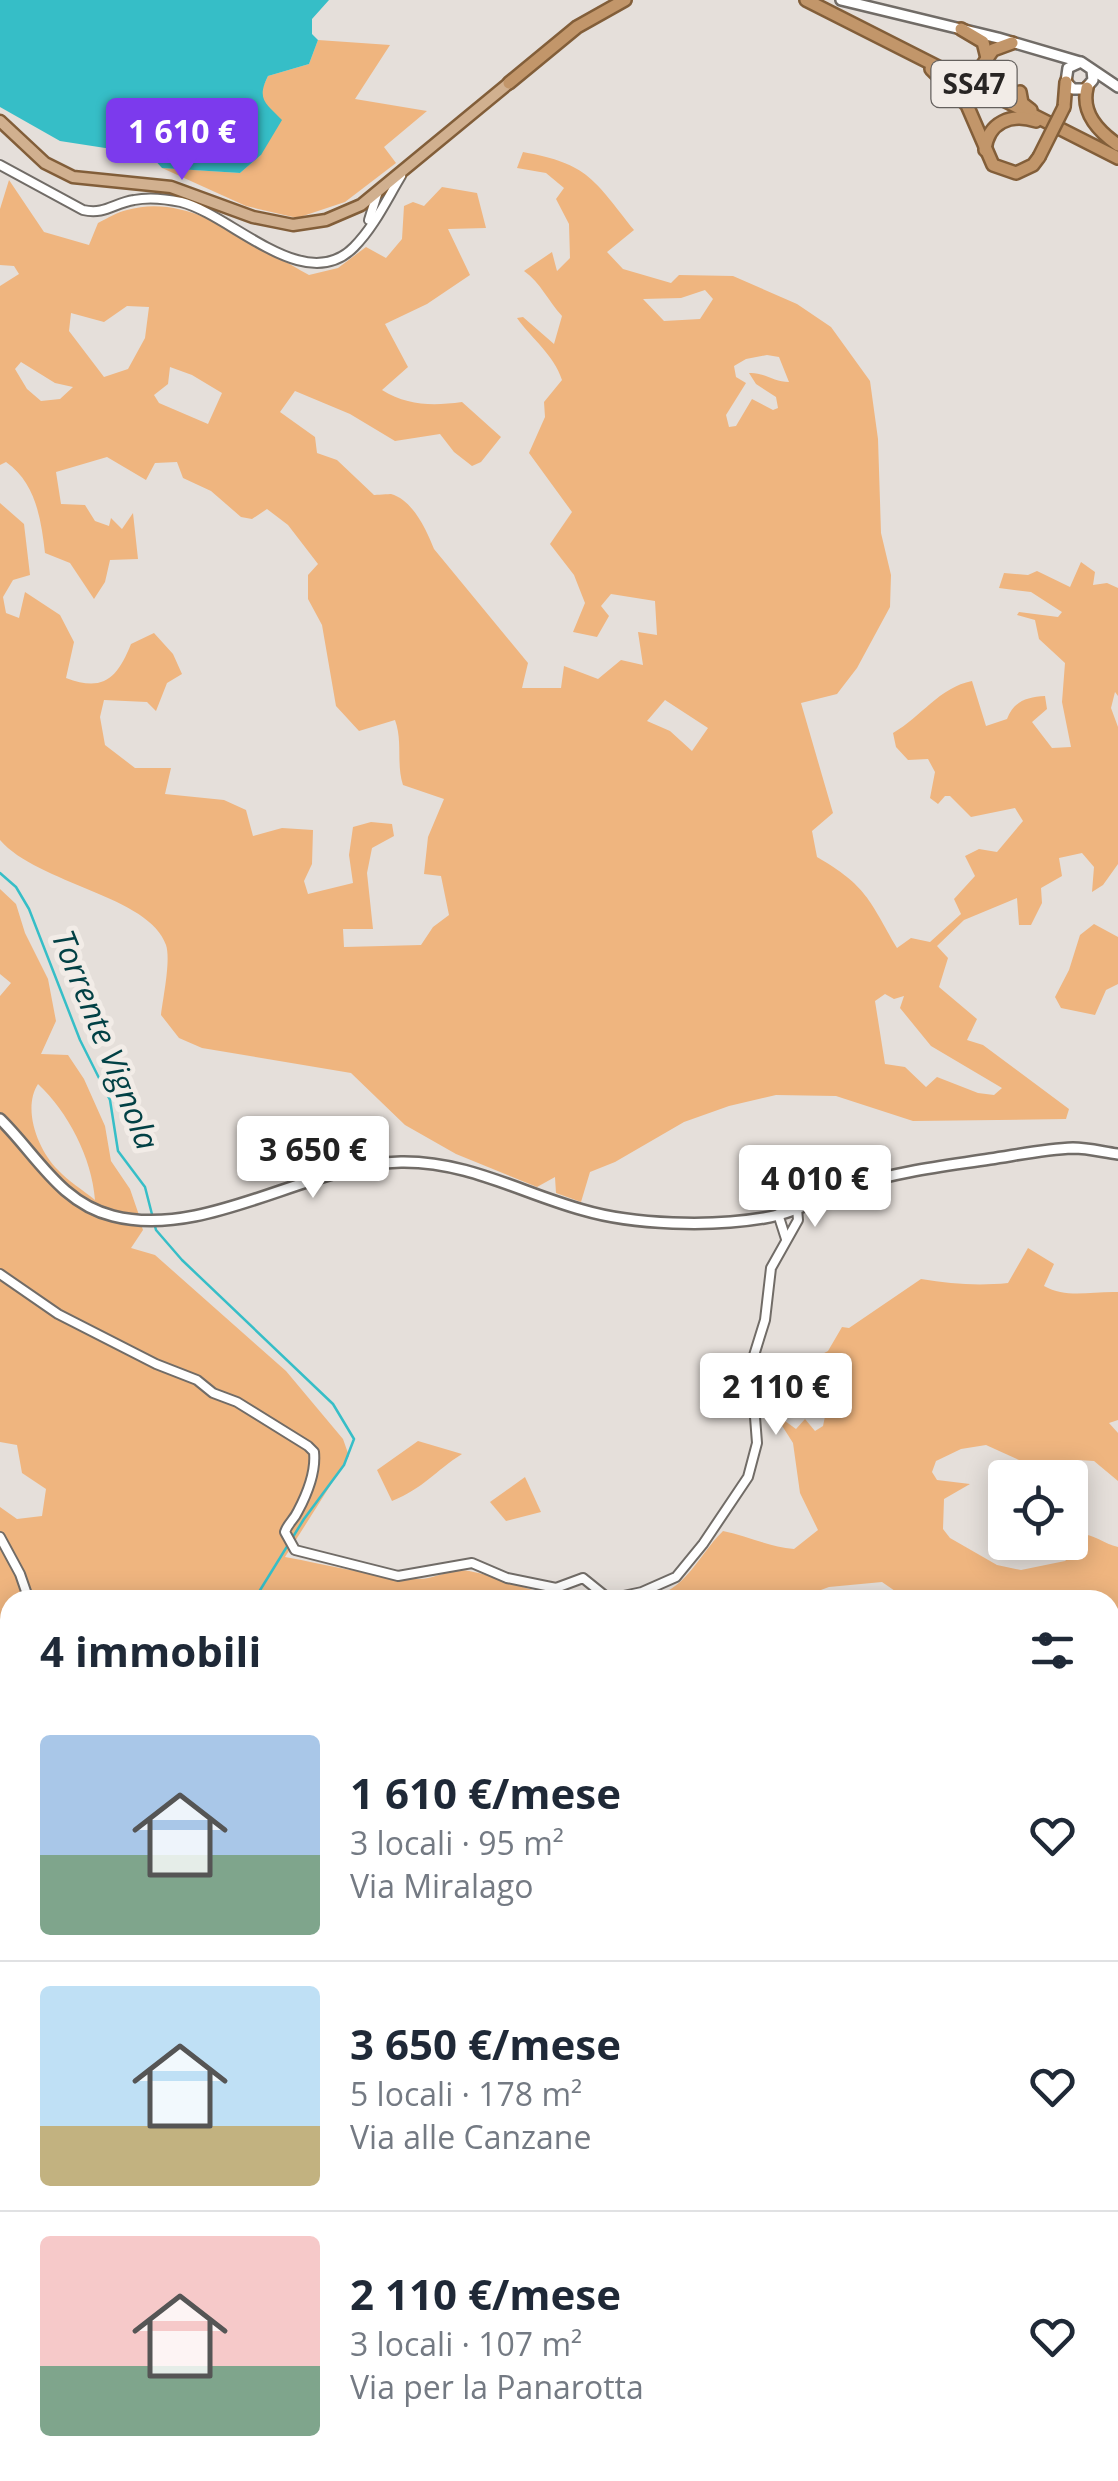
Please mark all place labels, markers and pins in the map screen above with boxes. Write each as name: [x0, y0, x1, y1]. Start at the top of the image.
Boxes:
pin: 1 610 €: [90, 98, 274, 183]
pin: 3 650 €: [221, 1116, 405, 1201]
pin: 4 010 €: [723, 1145, 907, 1230]
pin: 2 110 €: [684, 1353, 868, 1438]

